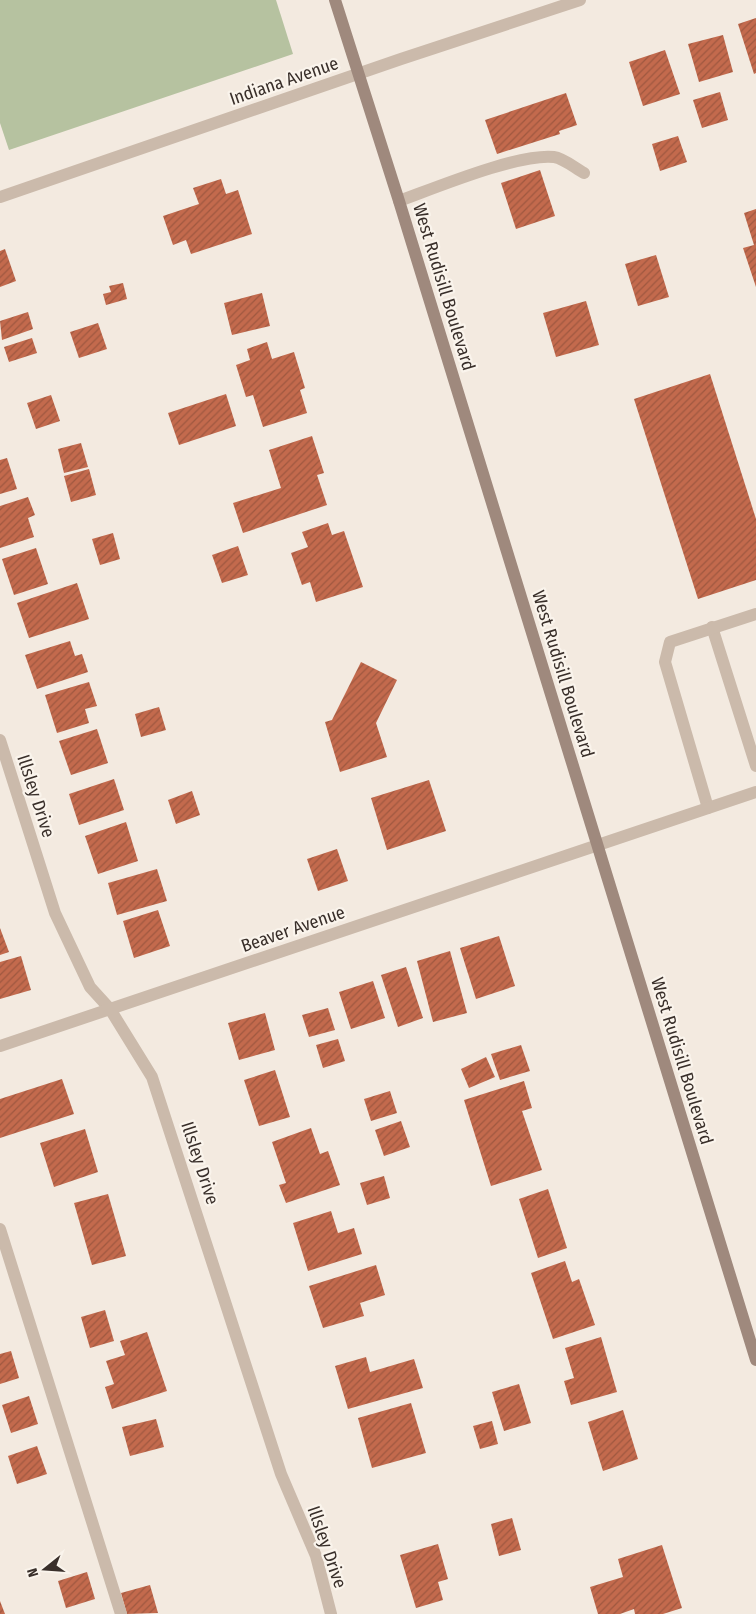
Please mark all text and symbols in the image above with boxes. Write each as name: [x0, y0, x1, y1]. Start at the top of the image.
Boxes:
street label: Indiana Avenue: [227, 52, 341, 110]
street label: West Rudisill Boulevard: [408, 201, 480, 373]
street label: West Rudisill Boulevard: [527, 588, 599, 760]
street label: Illsley Drive: [12, 752, 60, 840]
street label: Beaver Avenue: [238, 901, 348, 957]
street label: West Rudisill Boulevard: [646, 975, 718, 1147]
street label: Illsley Drive: [176, 1119, 224, 1207]
street label: Illsley Drive: [303, 1503, 351, 1591]
north arrow: [20, 1544, 70, 1594]
text: N: [24, 1566, 42, 1579]

